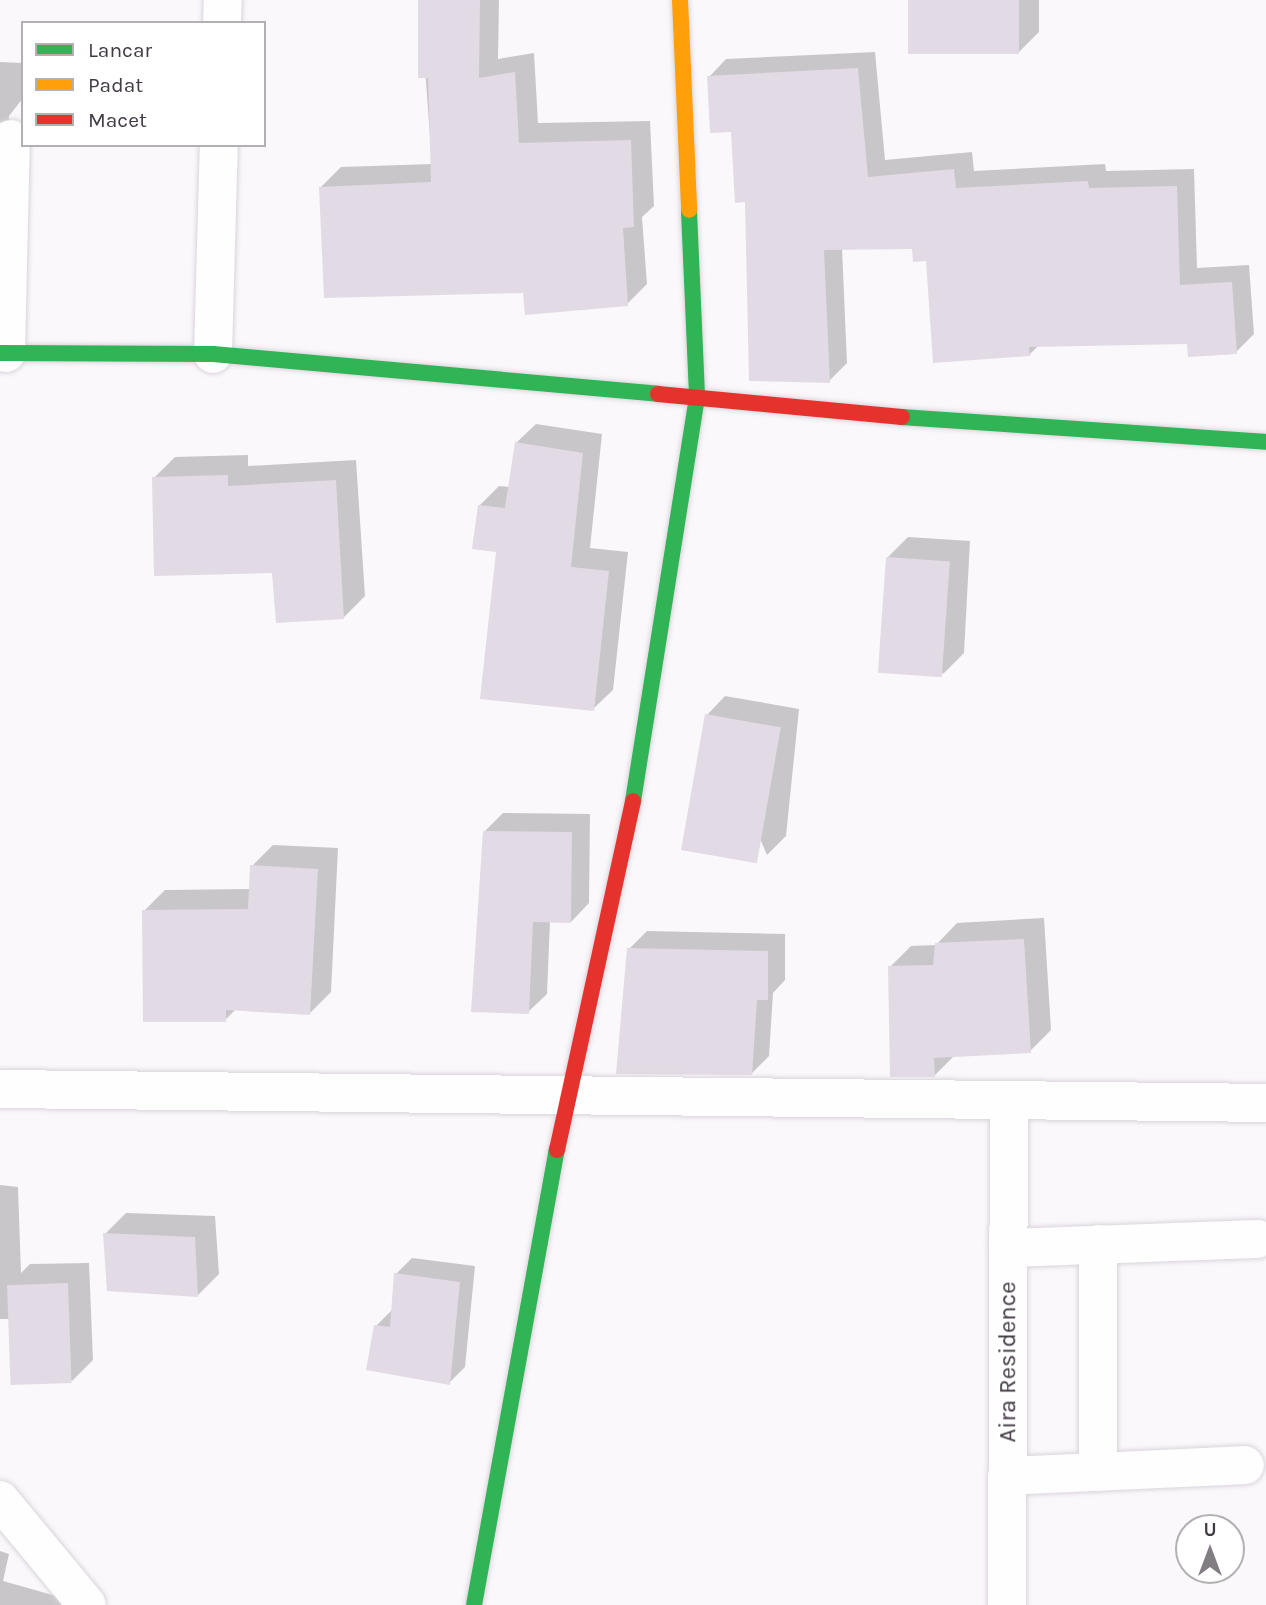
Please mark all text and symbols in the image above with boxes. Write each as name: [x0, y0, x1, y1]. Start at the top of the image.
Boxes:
legend: [21, 21, 266, 147]
text: Lancar: [88, 38, 152, 62]
text: Padat: [88, 73, 143, 97]
text: Macet: [88, 108, 147, 132]
street label: Aira Residence: [994, 1281, 1022, 1443]
north arrow: [1175, 1514, 1245, 1584]
text: U: [1203, 1519, 1217, 1541]

